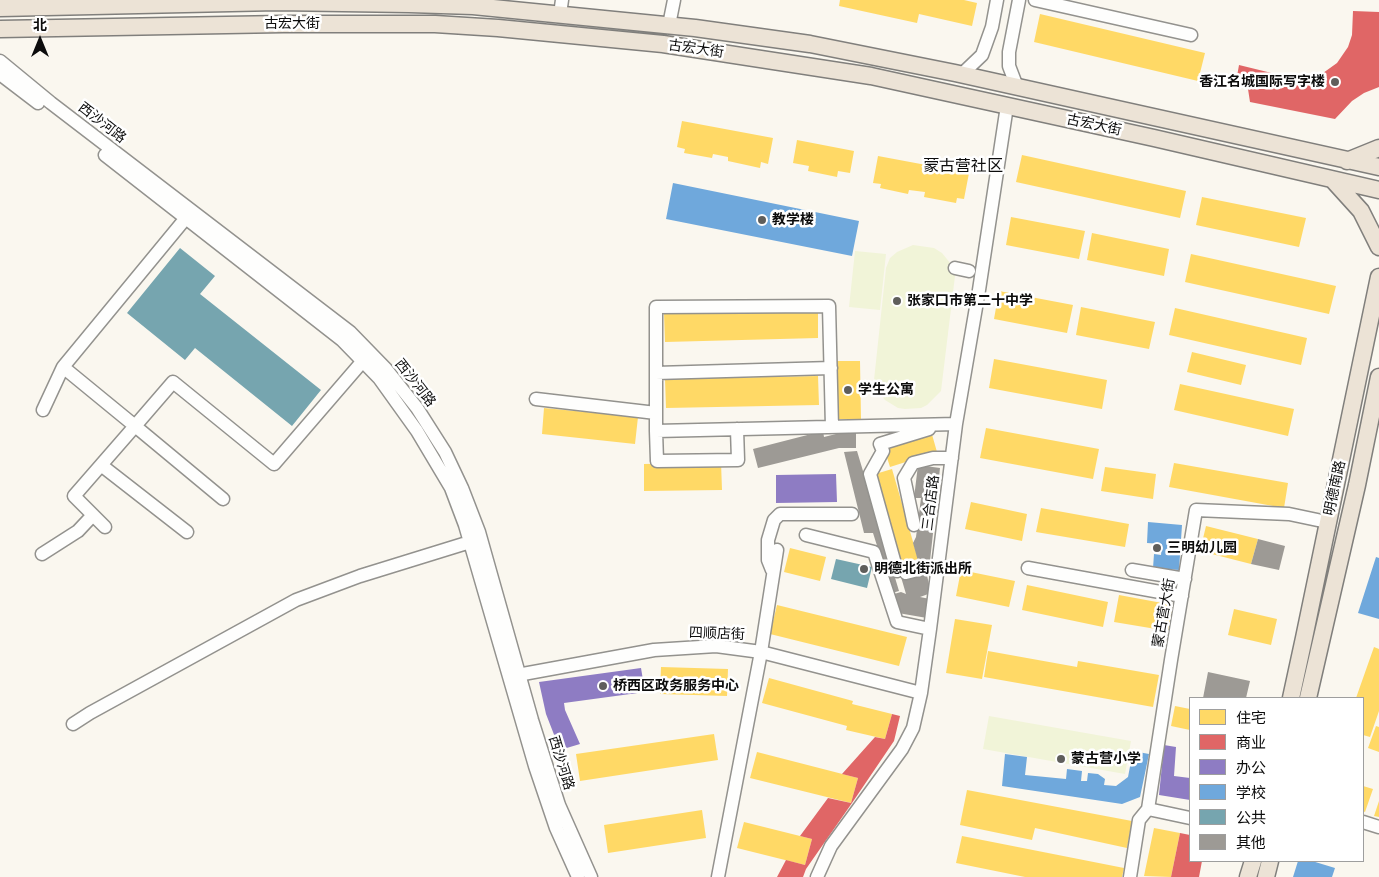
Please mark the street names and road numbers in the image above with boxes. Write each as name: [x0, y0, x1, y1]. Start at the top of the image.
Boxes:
street label: 古宏大街: [264, 16, 320, 32]
street label: 古宏大街: [667, 37, 725, 61]
street label: 西沙河路: [75, 99, 129, 147]
street label: 古宏大街: [1065, 111, 1123, 139]
street label: 西沙河路: [391, 356, 439, 410]
street label: 明德南路: [1321, 459, 1349, 517]
street label: 三合店路: [919, 474, 943, 532]
street label: 蒙古营大街: [1150, 577, 1178, 649]
street label: 四顺店街: [689, 625, 745, 643]
street label: 西沙河路: [545, 734, 577, 792]

